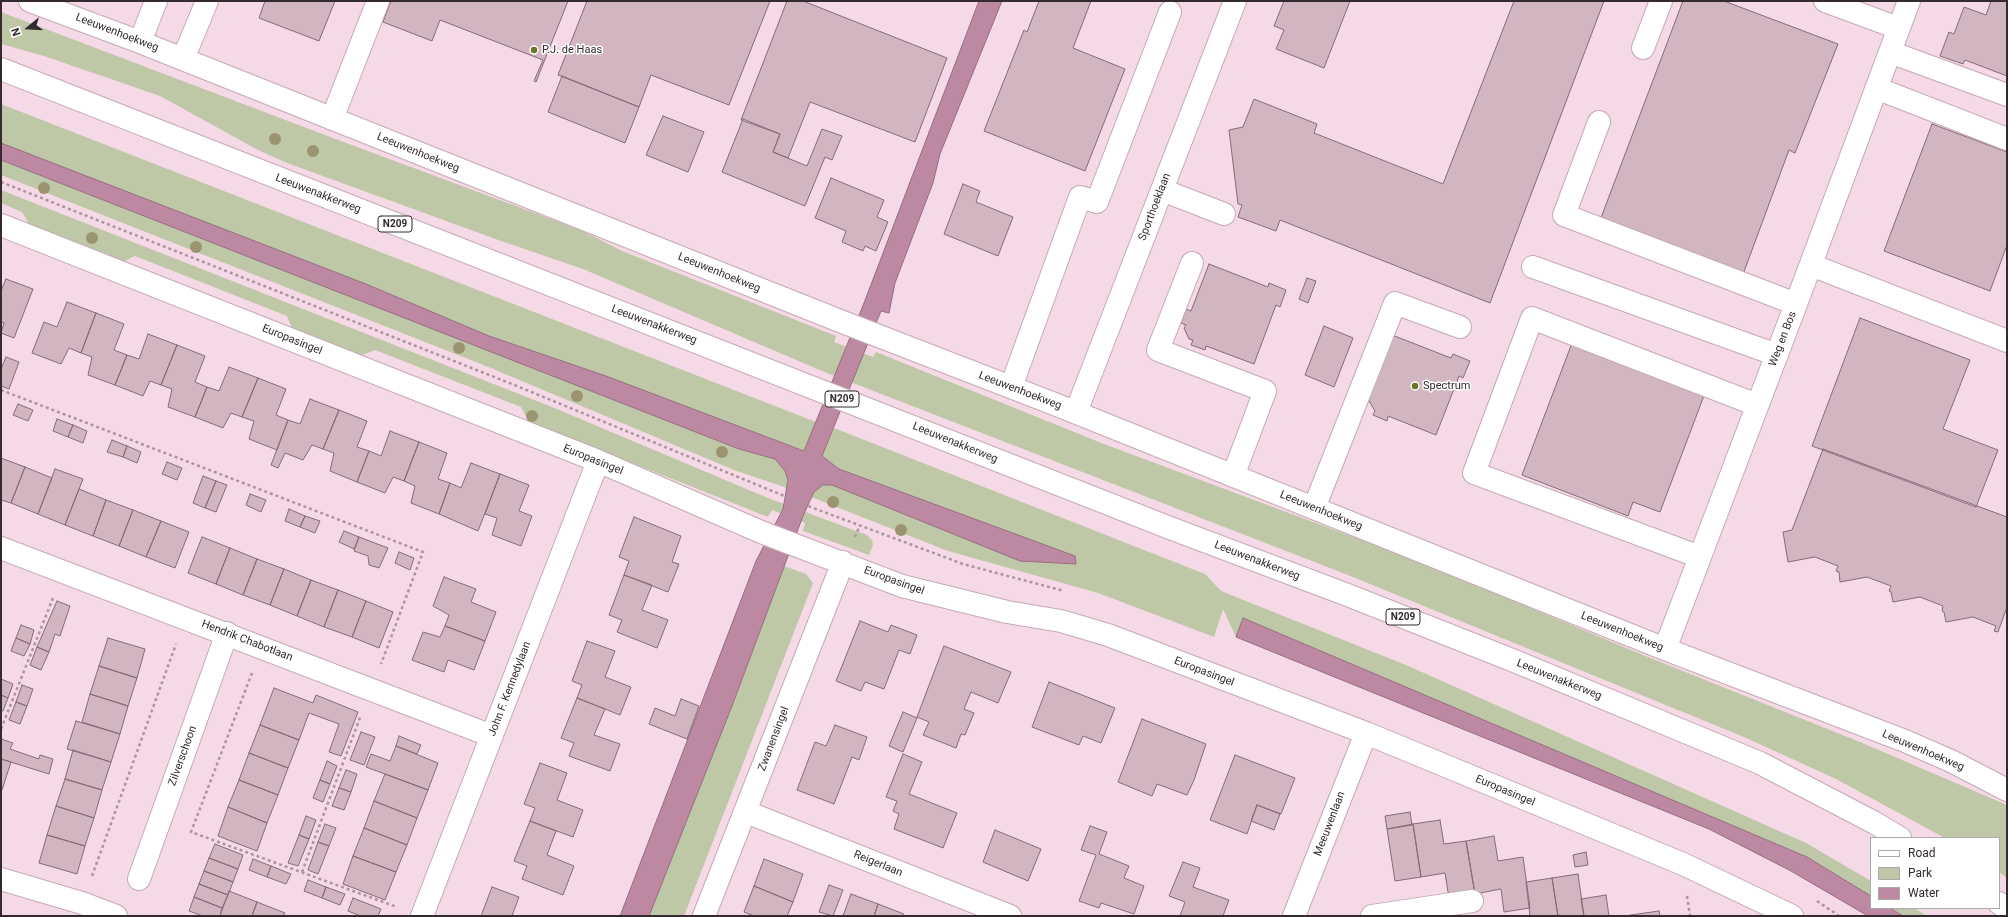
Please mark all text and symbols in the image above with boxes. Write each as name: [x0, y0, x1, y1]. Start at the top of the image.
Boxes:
north arrow: [8, 8, 48, 48]
street label: Leeuwenhoekweg: [74, 11, 160, 55]
text: N: [9, 26, 23, 38]
place label: P.J. de Haas: [542, 43, 602, 57]
marker: P.J. de Haas: [529, 45, 539, 55]
street label: Leeuwenhoekweg: [375, 130, 461, 176]
street label: Sporthoeklaan: [1136, 171, 1174, 243]
street label: Leeuwenakkerweg: [273, 172, 363, 216]
road number: N209: [378, 216, 412, 232]
street label: Leeuwenhoekweg: [676, 250, 762, 296]
street label: Leeuwenakkerweg: [609, 303, 699, 347]
street label: Weg en Bos: [1766, 310, 1800, 368]
street label: Europasingel: [260, 322, 324, 358]
street label: Leeuwenhoekweg: [977, 369, 1063, 413]
place label: Spectrum: [1423, 379, 1470, 393]
marker: Spectrum: [1410, 381, 1420, 391]
road number: N209: [825, 391, 859, 407]
street label: Leeuwenakkerweg: [910, 420, 1000, 466]
street label: Europasingel: [561, 442, 625, 478]
street label: Leeuwenhoekweg: [1278, 488, 1364, 534]
street label: Leeuwenakkerweg: [1212, 539, 1302, 583]
street label: Europasingel: [862, 564, 926, 598]
road number: N209: [1386, 609, 1420, 625]
street label: Leeuwenhoekweg: [1579, 609, 1665, 655]
street label: Hendrik Chabotlaan: [200, 618, 294, 664]
street label: John F. Kennedylaan: [486, 640, 534, 738]
street label: Europasingel: [1172, 654, 1236, 690]
street label: Leeuwenakkerweg: [1514, 657, 1604, 703]
street label: Zwanensingel: [756, 705, 792, 773]
street label: Zilverschoon: [166, 724, 200, 788]
street label: Leeuwenhoekweg: [1880, 728, 1966, 774]
street label: Europasingel: [1473, 773, 1537, 809]
street label: Meeuwenlaan: [1312, 790, 1348, 858]
legend: [1870, 837, 2000, 909]
text: Road: [1908, 846, 1936, 860]
street label: Reigerlaan: [852, 848, 904, 880]
text: Park: [1908, 866, 1932, 880]
text: Water: [1908, 886, 1939, 900]

